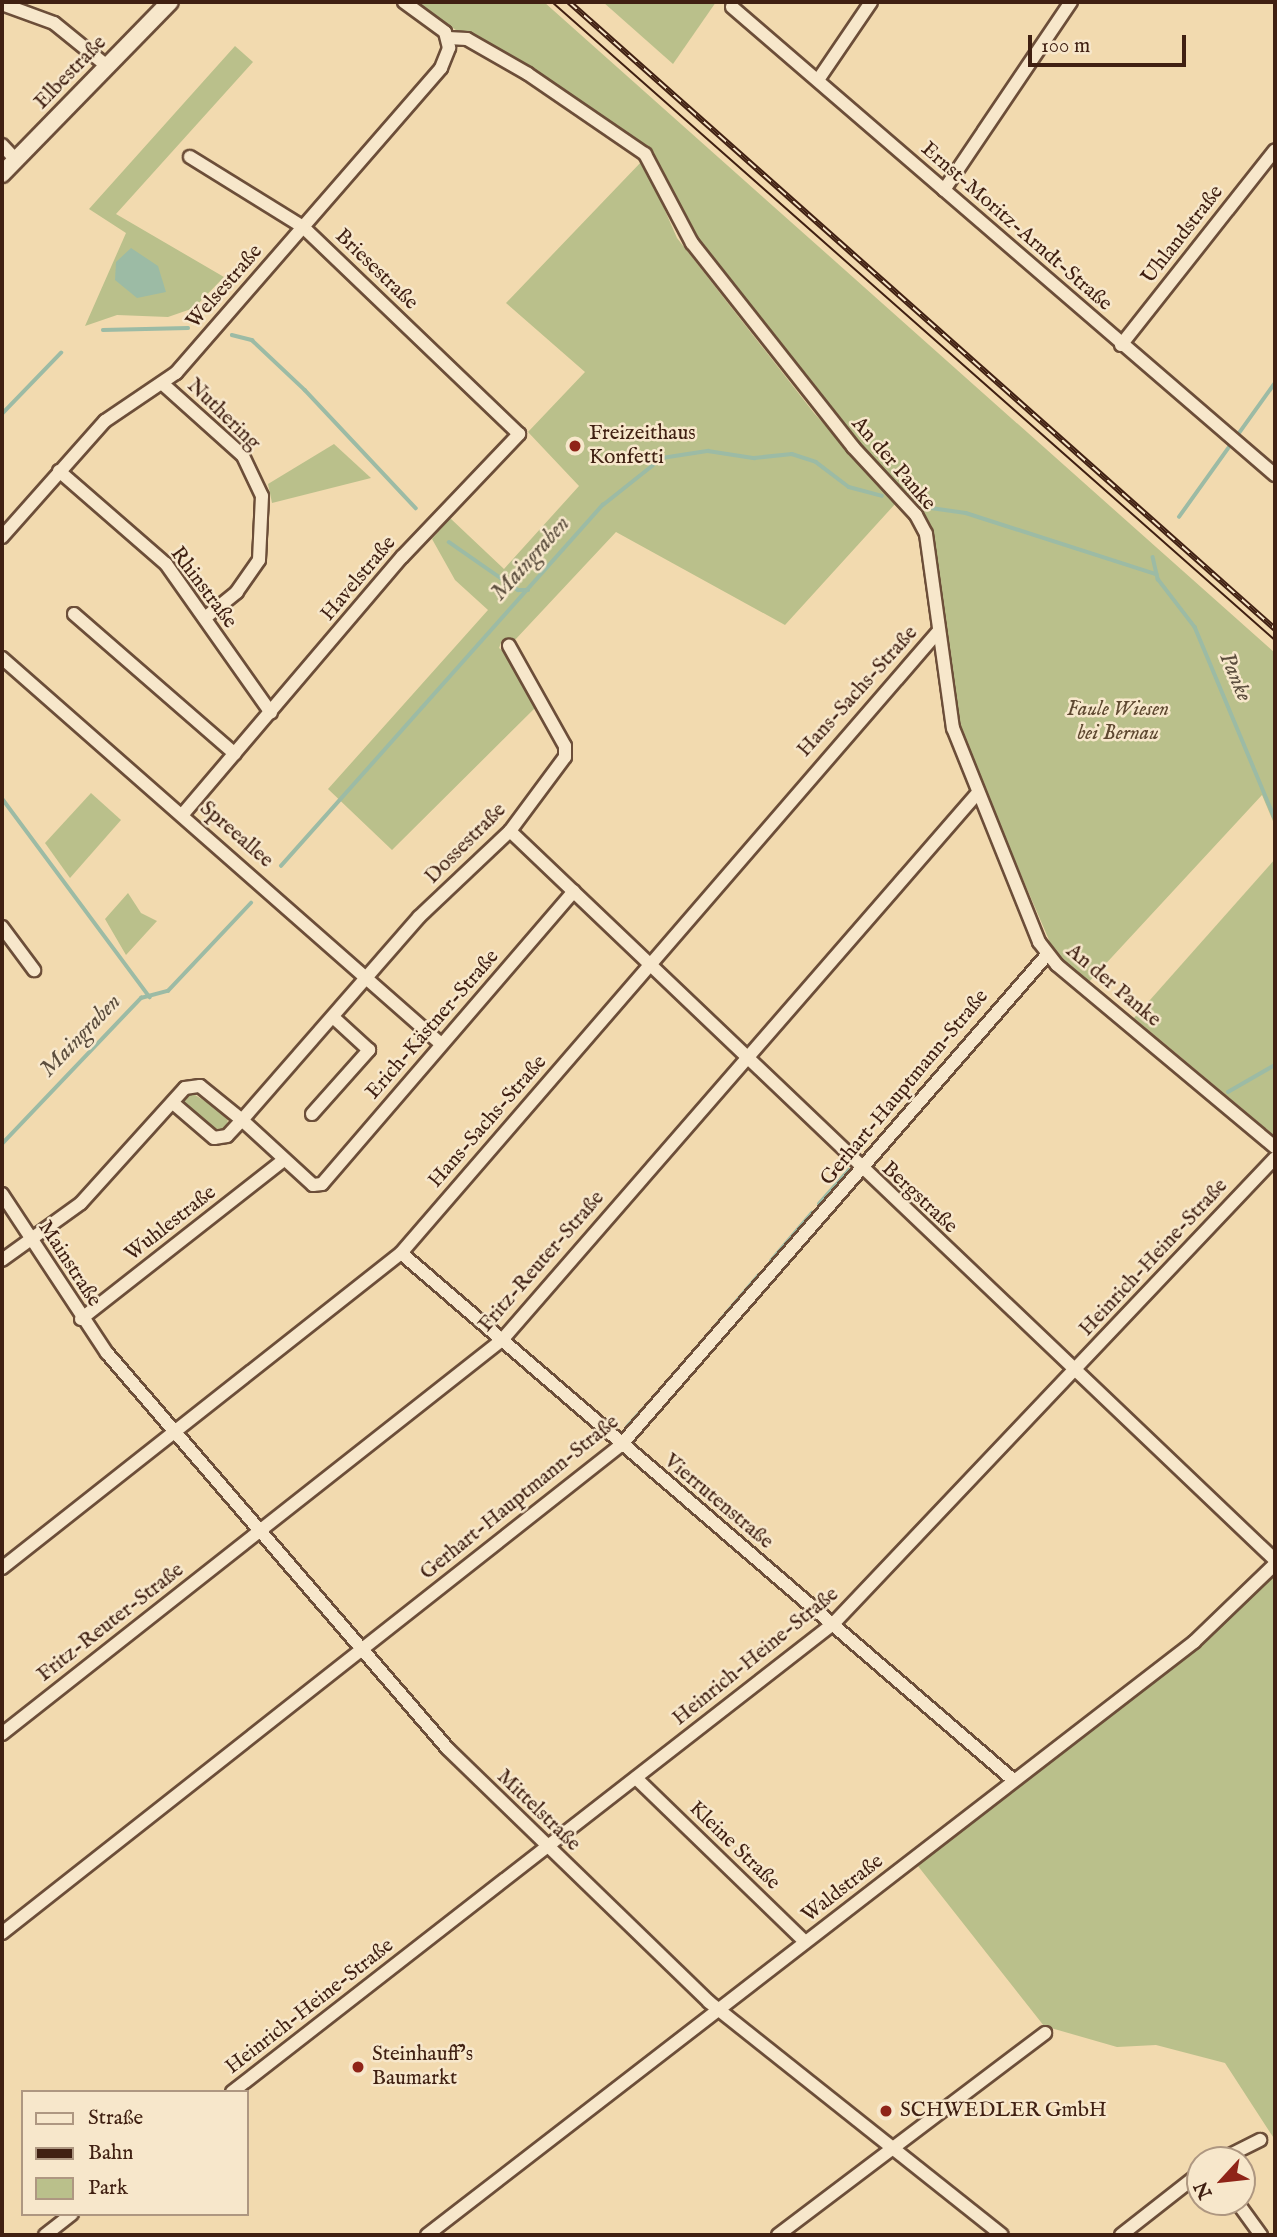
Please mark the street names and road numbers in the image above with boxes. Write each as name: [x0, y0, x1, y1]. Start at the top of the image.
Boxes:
street label: Elbestraße: [30, 31, 112, 115]
street label: Ernst-Moritz-Arndt-Straße: [915, 137, 1117, 317]
street label: Uhlandstraße: [1137, 181, 1229, 289]
street label: Briesestraße: [329, 224, 423, 316]
street label: Welsestraße: [182, 240, 268, 334]
street label: Nuthering: [181, 374, 265, 456]
street label: An der Panke: [845, 412, 941, 516]
street label: Havelstraße: [316, 531, 402, 627]
street label: Rhinstraße: [164, 542, 242, 634]
street label: Hans-Sachs-Straße: [792, 621, 924, 763]
street label: Spreeallee: [194, 796, 278, 874]
street label: Dossestraße: [420, 798, 512, 890]
street label: An der Panke: [1060, 939, 1166, 1033]
street label: Erich-Kästner-Straße: [361, 945, 505, 1105]
street label: Gerhart-Hauptmann-Straße: [816, 985, 994, 1191]
street label: Hans-Sachs-Straße: [423, 1050, 553, 1194]
street label: Bergstraße: [876, 1157, 962, 1239]
street label: Heinrich-Heine-Straße: [1074, 1174, 1234, 1342]
street label: Wuhlestraße: [120, 1181, 222, 1267]
street label: Fritz-Reuter-Straße: [474, 1186, 610, 1338]
street label: Mainstraße: [32, 1216, 106, 1312]
street label: Gerhart-Hauptmann-Straße: [416, 1410, 624, 1586]
street label: Vierrutenstraße: [658, 1449, 778, 1555]
street label: Fritz-Reuter-Straße: [33, 1558, 189, 1688]
street label: Heinrich-Heine-Straße: [668, 1582, 844, 1732]
street label: Mittelstraße: [491, 1765, 585, 1857]
street label: Kleine Straße: [683, 1796, 785, 1896]
street label: Waldstraße: [797, 1849, 889, 1929]
street label: Heinrich-Heine-Straße: [221, 1934, 399, 2080]

